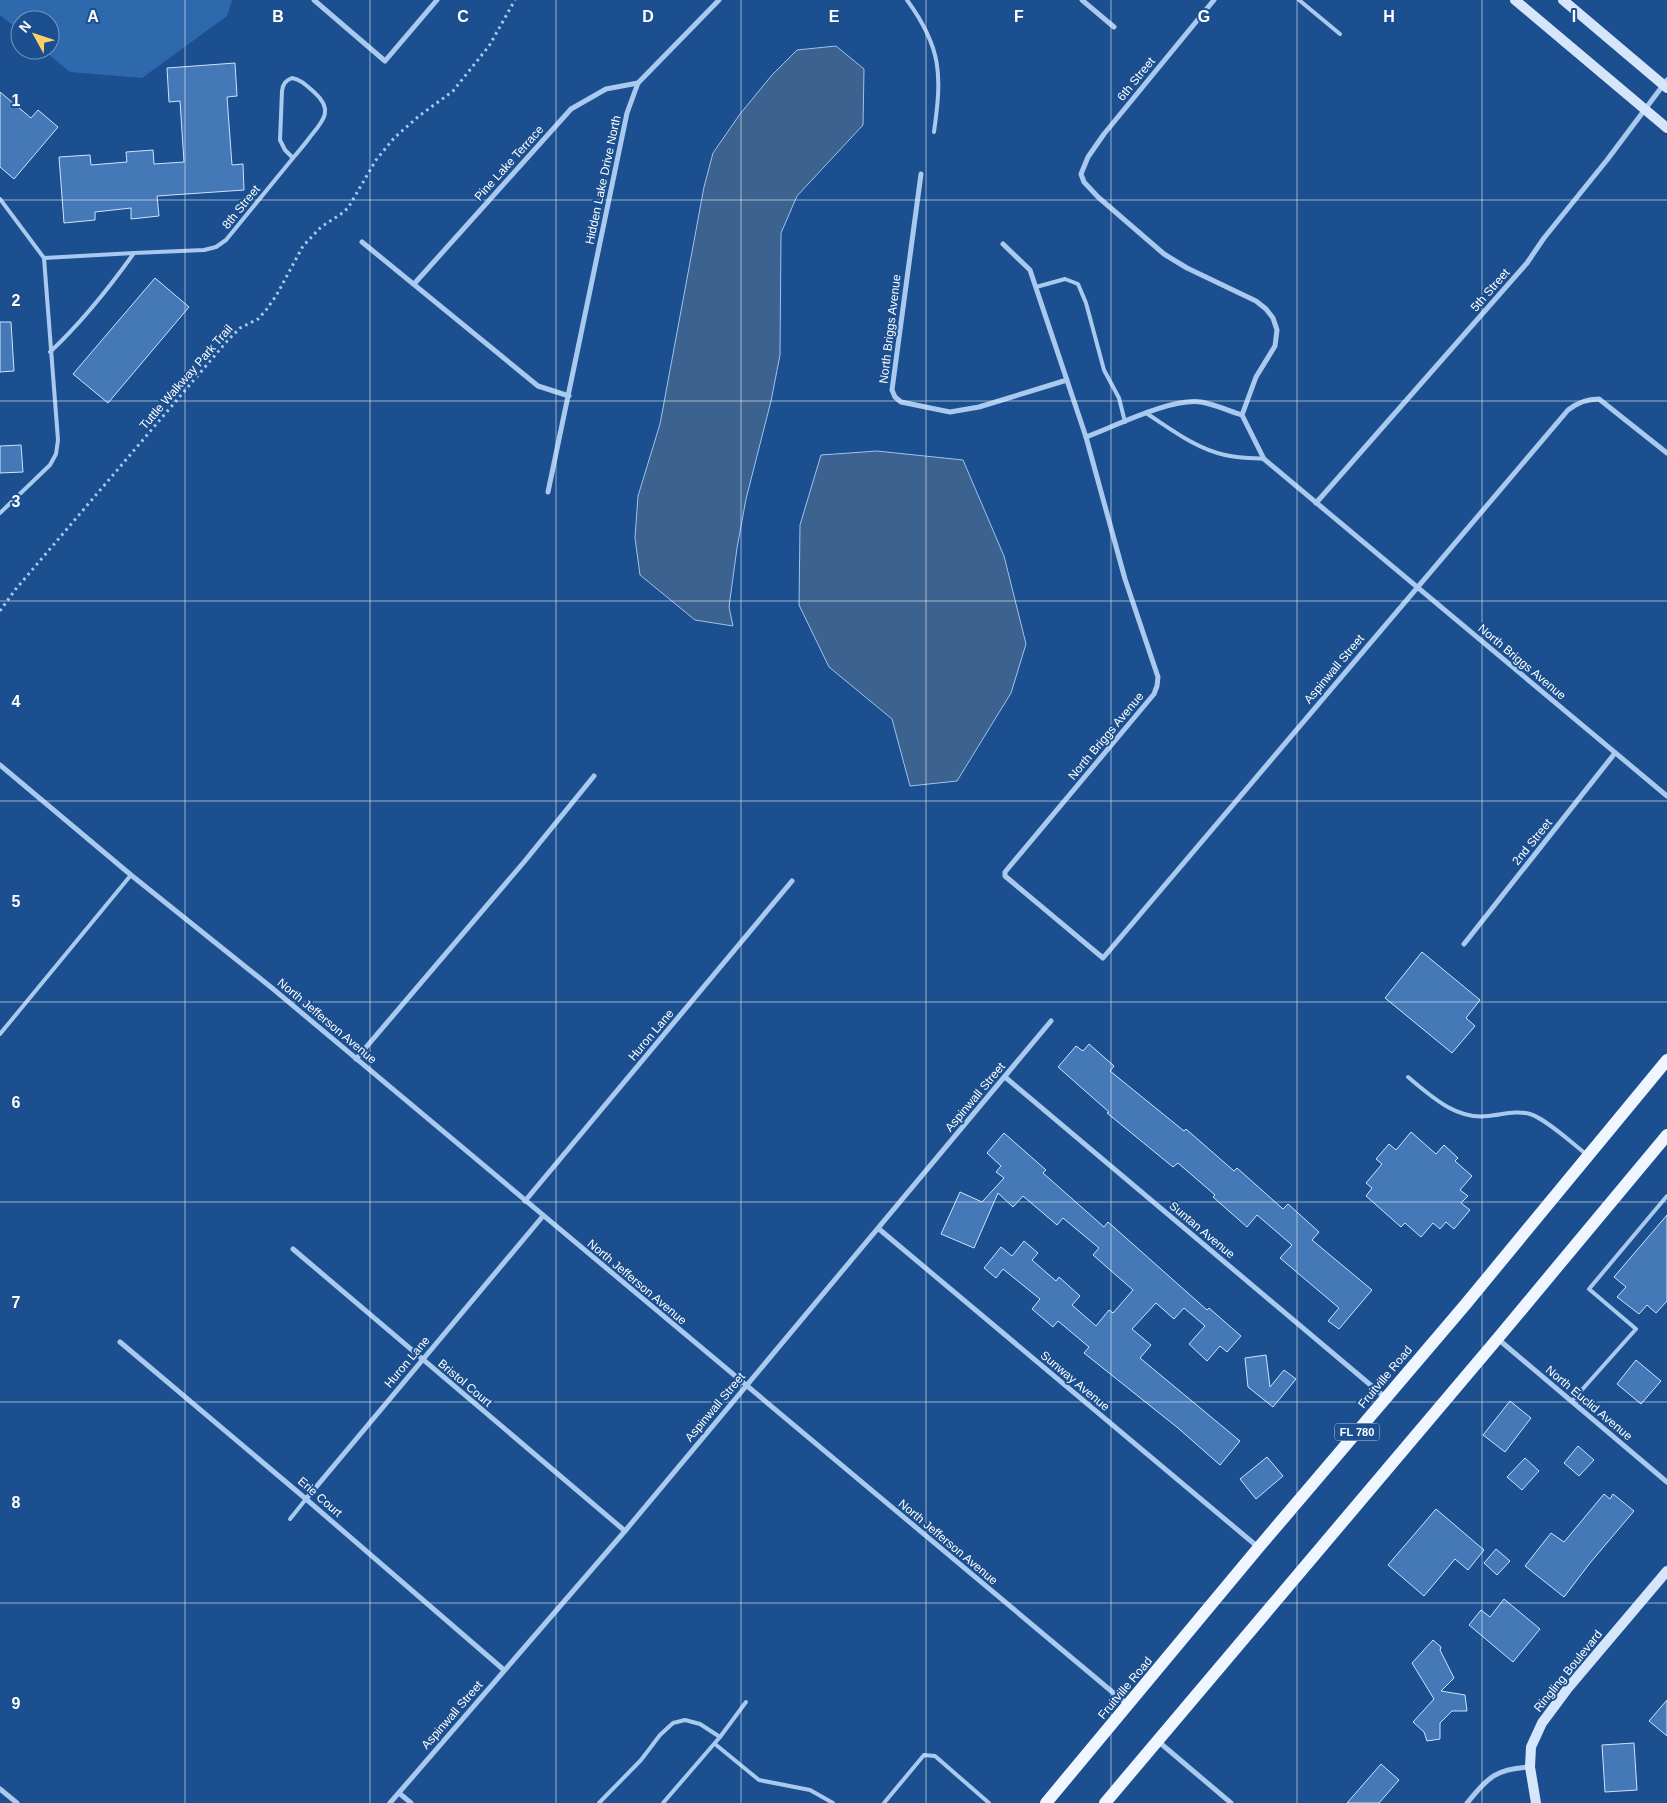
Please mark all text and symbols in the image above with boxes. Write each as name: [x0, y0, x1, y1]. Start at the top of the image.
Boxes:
text: A: [87, 8, 99, 25]
text: B: [272, 8, 284, 25]
text: C: [457, 8, 469, 25]
text: D: [642, 8, 654, 25]
text: E: [829, 8, 840, 25]
text: F: [1014, 8, 1024, 25]
text: G: [1198, 8, 1210, 25]
text: H: [1383, 8, 1395, 25]
text: I: [1572, 8, 1576, 25]
north arrow: [10, 10, 60, 60]
text: N: [16, 18, 34, 36]
street label: 6th Street: [1114, 54, 1158, 104]
text: 1: [12, 92, 21, 109]
street label: Hidden Lake Drive North: [582, 114, 624, 246]
street label: Pine Lake Terrace: [472, 122, 547, 204]
street label: 8th Street: [219, 182, 263, 232]
street label: 5th Street: [1468, 265, 1513, 314]
street label: North Briggs Avenue: [876, 273, 904, 384]
text: 2: [12, 292, 21, 309]
street label: Tuttle Walkway Park Trail: [137, 322, 235, 432]
text: 3: [12, 493, 21, 510]
street label: North Briggs Avenue: [1475, 621, 1569, 703]
street label: Aspinwall Street: [1301, 631, 1367, 706]
street label: North Briggs Avenue: [1065, 689, 1147, 783]
text: 4: [12, 693, 21, 710]
street label: 2nd Street: [1509, 816, 1555, 868]
text: 5: [12, 893, 21, 910]
street label: North Jefferson Avenue: [275, 975, 380, 1067]
street label: Huron Lane: [625, 1006, 677, 1064]
street label: Aspinwall Street: [942, 1059, 1008, 1134]
text: 6: [12, 1094, 21, 1111]
street label: Suntan Avenue: [1166, 1199, 1238, 1262]
street label: North Jefferson Avenue: [585, 1236, 690, 1328]
text: 7: [12, 1294, 21, 1311]
street label: Huron Lane: [381, 1333, 433, 1391]
street label: Fruitville Road: [1355, 1343, 1415, 1411]
street label: Sunway Avenue: [1038, 1348, 1113, 1414]
street label: Bristol Court: [435, 1356, 495, 1410]
street label: North Euclid Avenue: [1543, 1363, 1635, 1443]
street label: Aspinwall Street: [682, 1369, 748, 1444]
road number: FL 780: [1334, 1424, 1380, 1440]
street label: Erie Court: [295, 1474, 345, 1520]
text: 8: [12, 1494, 21, 1511]
street label: North Jefferson Avenue: [896, 1496, 1001, 1588]
street label: Ringling Boulevard: [1531, 1627, 1605, 1715]
street label: Fruitville Road: [1095, 1654, 1155, 1722]
street label: Aspinwall Street: [418, 1677, 486, 1752]
text: 9: [12, 1695, 21, 1712]

